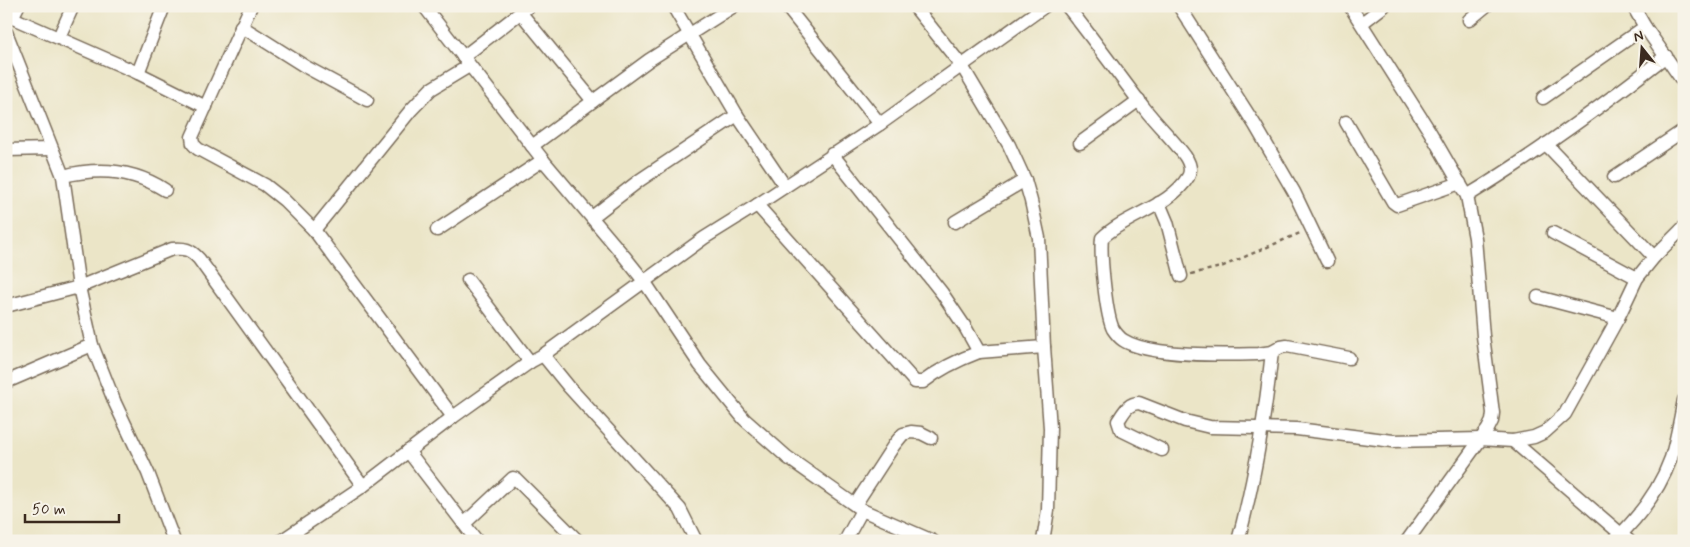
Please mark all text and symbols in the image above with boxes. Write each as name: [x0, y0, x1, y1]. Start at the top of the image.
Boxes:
north arrow: [1618, 22, 1668, 72]
text: N: [1631, 27, 1646, 46]
scale bar: [25, 492, 119, 524]
text: 50 m: [32, 500, 66, 520]

